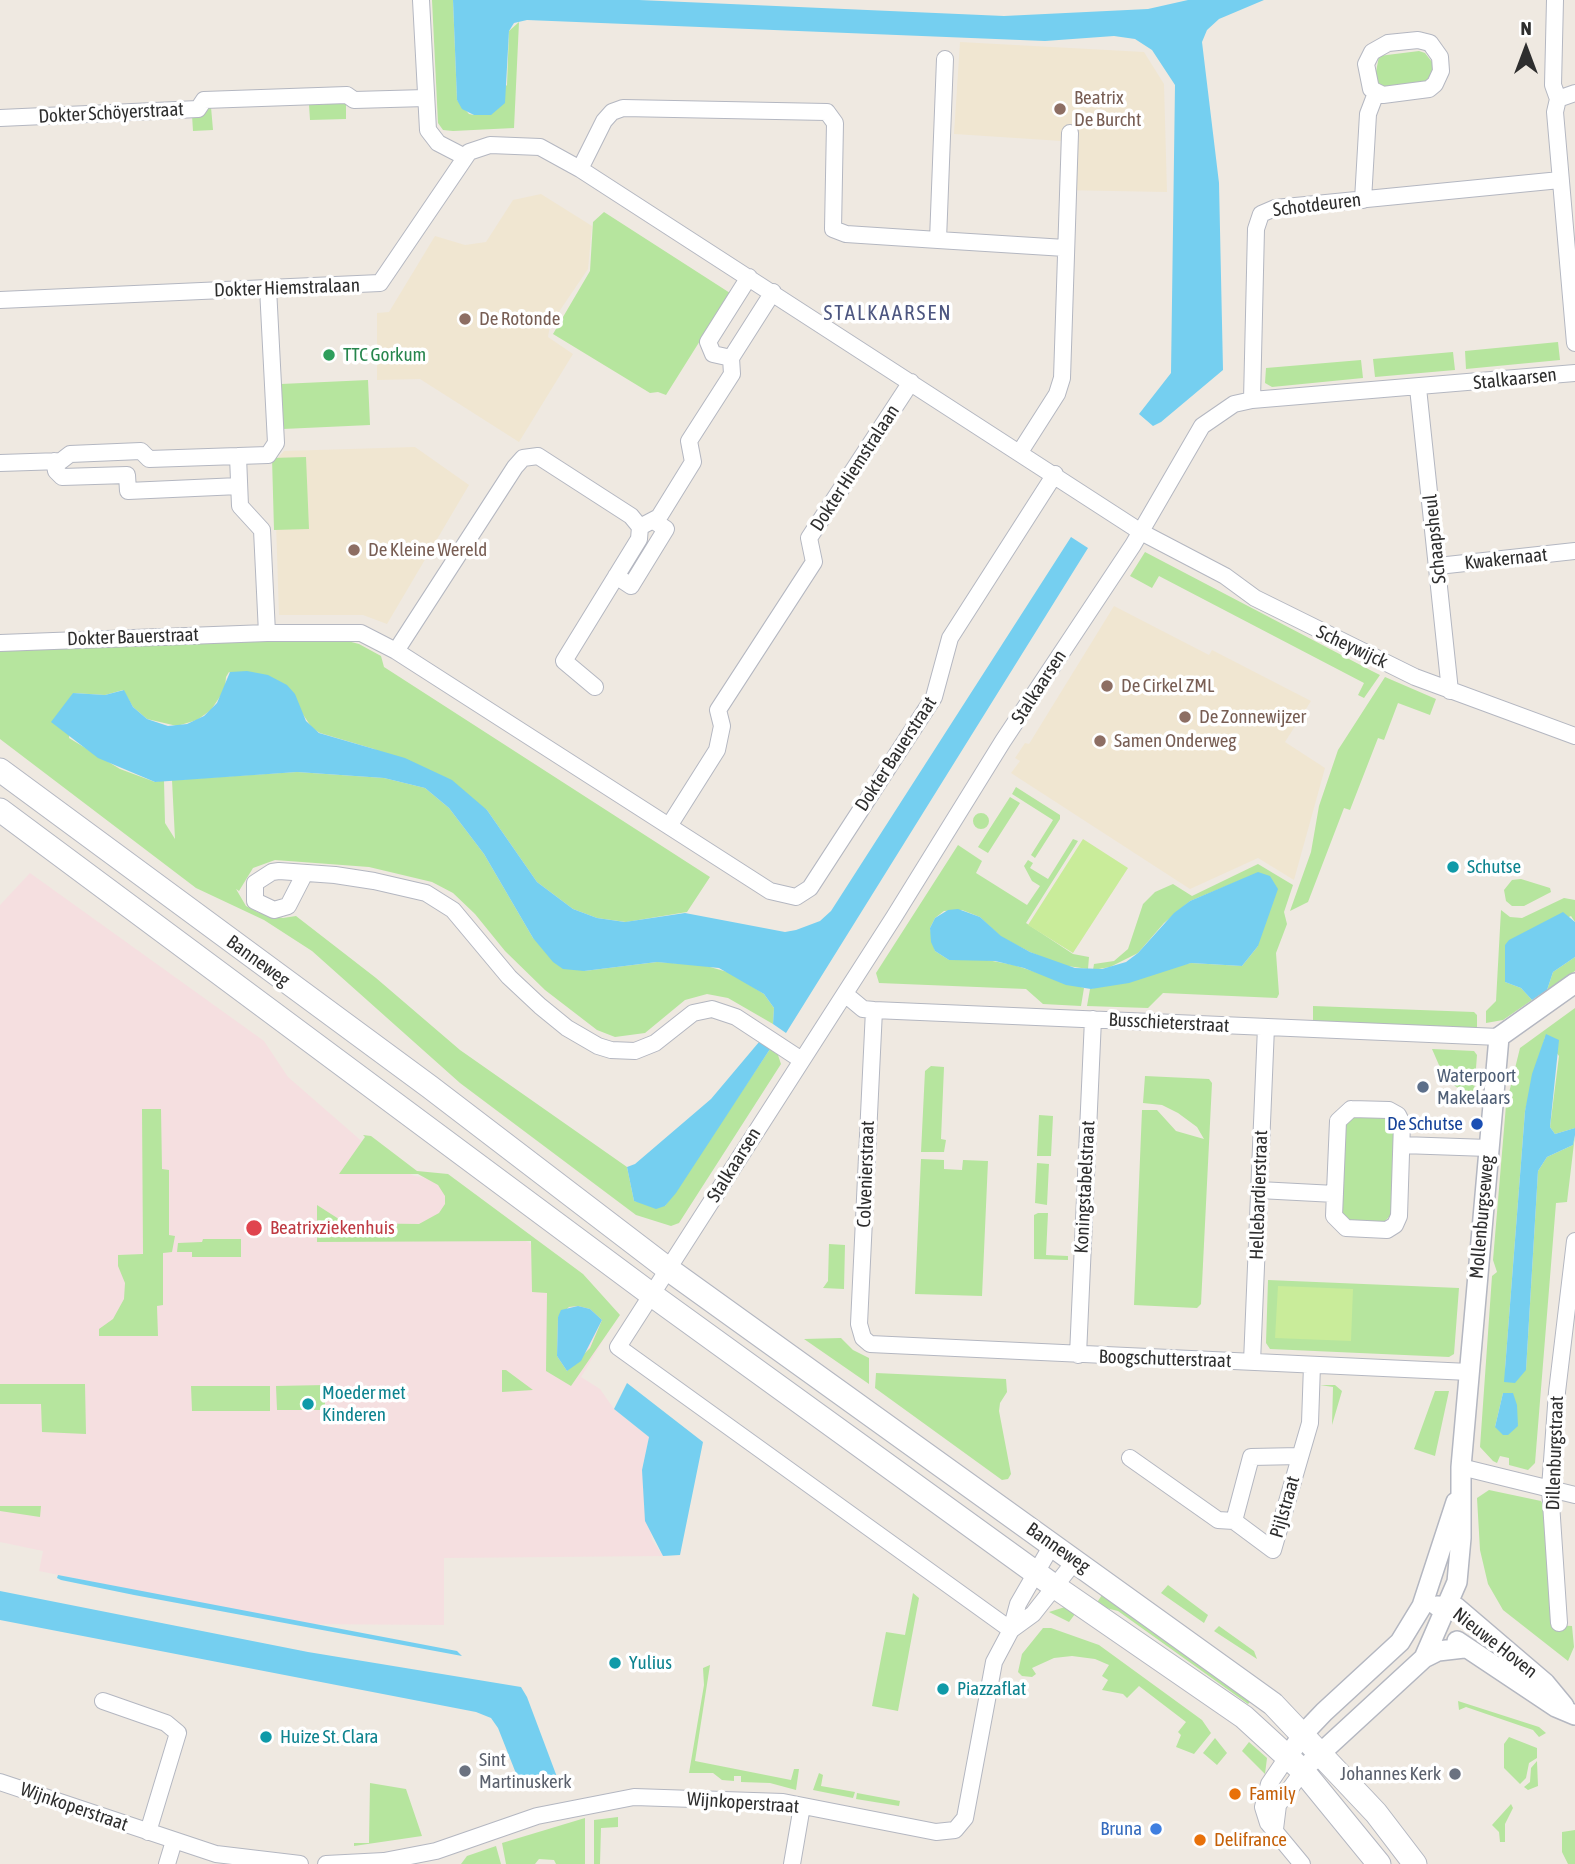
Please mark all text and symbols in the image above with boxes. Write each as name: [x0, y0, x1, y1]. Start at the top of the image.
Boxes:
north arrow: [1491, 14, 1561, 84]
text: N: [1520, 17, 1532, 39]
place label: Beatrix De Burcht: [1074, 87, 1141, 131]
street label: Dokter Schöyerstraat: [38, 98, 184, 128]
marker: Beatrix De Burcht: [1052, 101, 1068, 117]
street label: Schotdeuren: [1272, 188, 1362, 222]
street label: Dokter Hiemstralaan: [214, 274, 360, 302]
district label: STALKAARSEN: [825, 300, 951, 326]
place label: De Rotonde: [479, 308, 560, 330]
marker: De Rotonde: [457, 311, 473, 327]
place label: TTC Gorkum: [343, 344, 426, 366]
marker: TTC Gorkum: [321, 347, 337, 363]
street label: Stalkaarsen: [1472, 363, 1558, 395]
street label: Dokter Hiemstralaan: [806, 401, 904, 535]
street label: Schaapsheul: [1419, 493, 1451, 585]
place label: De Kleine Wereld: [368, 539, 487, 561]
marker: De Kleine Wereld: [346, 542, 362, 558]
street label: Kwakernaat: [1463, 543, 1549, 575]
street label: Scheywijck: [1313, 621, 1391, 673]
street label: Dokter Bauerstraat: [67, 623, 199, 651]
street label: Stalkaarsen: [1007, 646, 1071, 728]
place label: De Cirkel ZML: [1121, 675, 1214, 697]
marker: De Cirkel ZML: [1099, 678, 1115, 694]
street label: Dokter Bauerstraat: [851, 693, 941, 815]
place label: De Zonnewijzer: [1199, 706, 1306, 728]
marker: De Zonnewijzer: [1177, 709, 1193, 725]
place label: Samen Onderweg: [1114, 730, 1236, 752]
marker: Samen Onderweg: [1092, 733, 1108, 749]
place label: Schutse: [1467, 856, 1521, 878]
marker: Schutse: [1445, 859, 1461, 875]
street label: Banneweg: [222, 930, 294, 992]
street label: Busschieterstraat: [1108, 1008, 1230, 1038]
place label: Waterpoort Makelaars: [1437, 1065, 1516, 1109]
marker: Waterpoort Makelaars: [1415, 1079, 1431, 1095]
place label: De Schutse: [1387, 1113, 1463, 1135]
marker: De Schutse: [1469, 1116, 1485, 1132]
street label: Colvenierstraat: [853, 1120, 879, 1228]
street label: Koningstabelstraat: [1070, 1120, 1100, 1254]
street label: Stalkaarsen: [702, 1124, 766, 1206]
street label: Hellebardierstraat: [1245, 1130, 1273, 1260]
street label: Mollenburgseweg: [1465, 1154, 1499, 1280]
place label: Beatrixziekenhuis: [270, 1217, 395, 1239]
marker: Beatrixziekenhuis: [244, 1218, 264, 1238]
street label: Boogschutterstraat: [1098, 1345, 1232, 1373]
place label: Moeder met Kinderen: [322, 1382, 406, 1426]
street label: Dillenburgstraat: [1542, 1395, 1568, 1511]
marker: Moeder met Kinderen: [300, 1396, 316, 1412]
street label: Pijlstraat: [1265, 1473, 1305, 1541]
street label: Banneweg: [1022, 1518, 1094, 1578]
street label: Nieuwe Hoven: [1448, 1603, 1542, 1683]
place label: Yulius: [629, 1652, 672, 1674]
marker: Yulius: [607, 1655, 623, 1671]
place label: Piazzaflat: [957, 1678, 1026, 1700]
marker: Piazzaflat: [935, 1681, 951, 1697]
place label: Huize St. Clara: [280, 1726, 378, 1748]
marker: Huize St. Clara: [258, 1729, 274, 1745]
place label: Sint Martinuskerk: [479, 1749, 571, 1793]
marker: Sint Martinuskerk: [457, 1763, 473, 1779]
place label: Johannes Kerk: [1340, 1763, 1441, 1785]
marker: Johannes Kerk: [1447, 1766, 1463, 1782]
street label: Wijnkoperstraat: [17, 1778, 131, 1836]
place label: Family: [1249, 1783, 1296, 1805]
marker: Family: [1227, 1786, 1243, 1802]
street label: Wijnkoperstraat: [686, 1788, 800, 1818]
place label: Bruna: [1100, 1818, 1142, 1840]
marker: Bruna: [1148, 1821, 1164, 1837]
place label: Delifrance: [1214, 1829, 1287, 1851]
marker: Delifrance: [1192, 1832, 1208, 1848]

